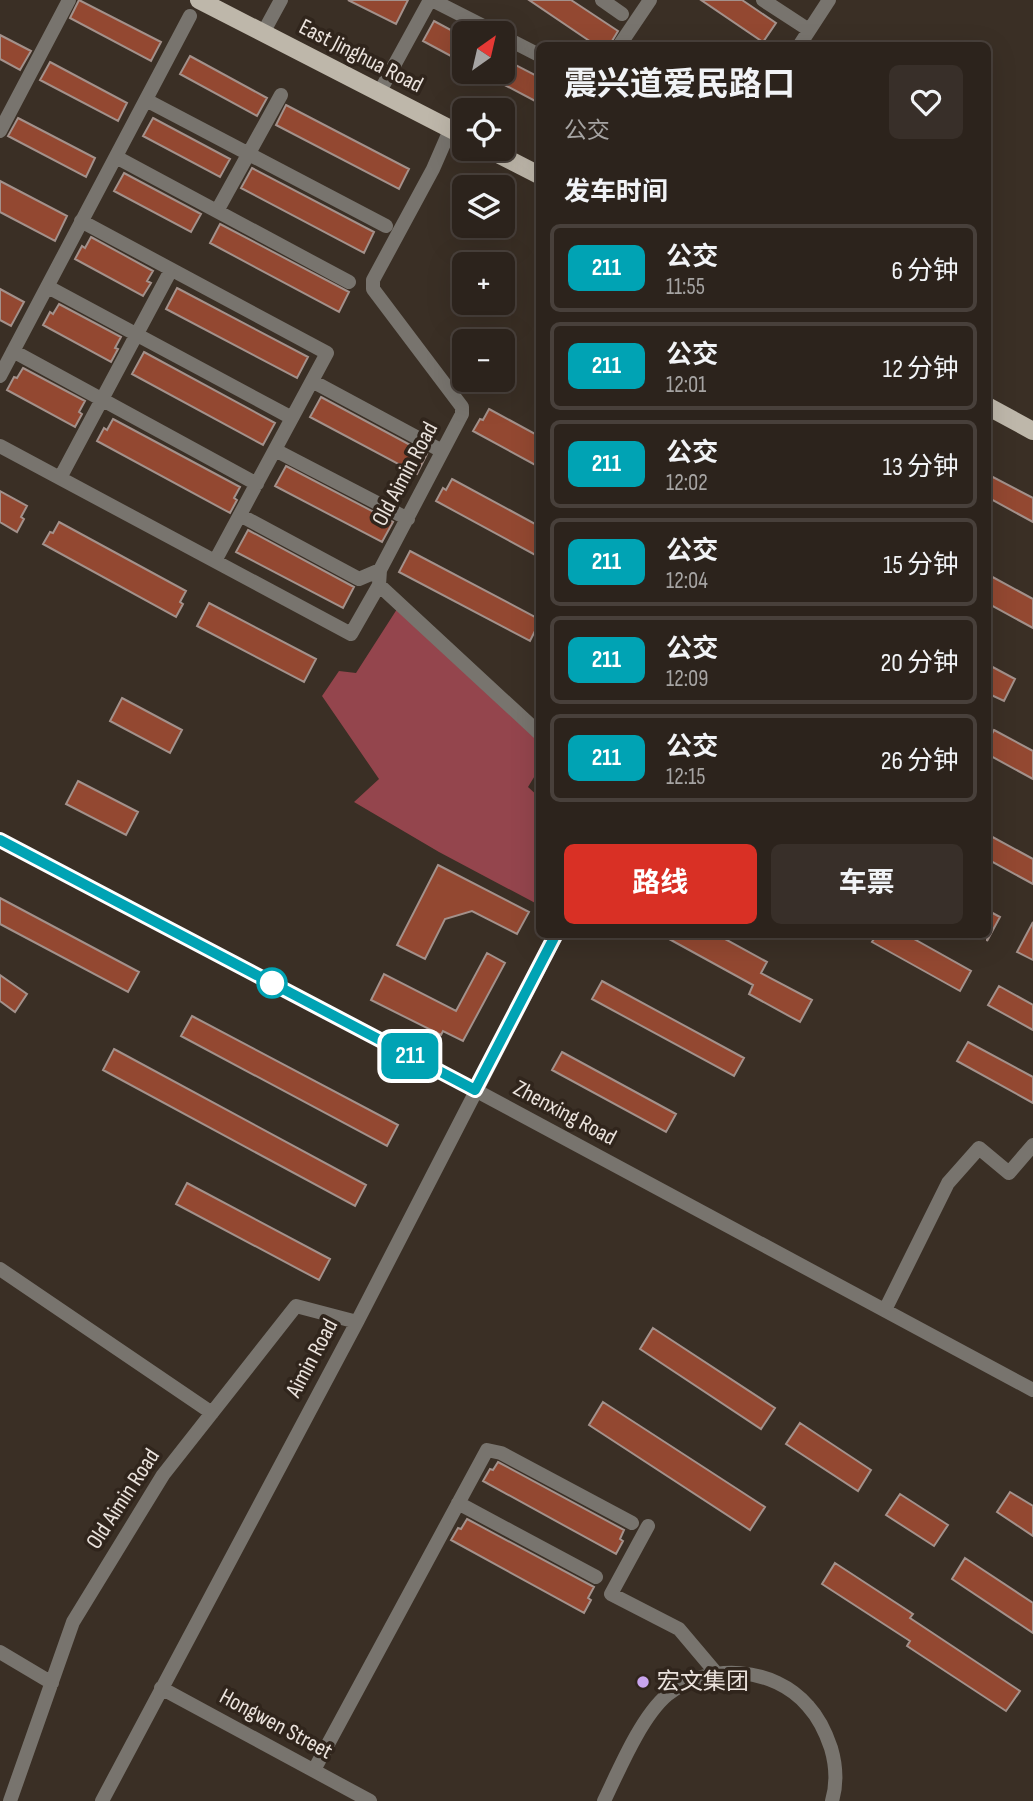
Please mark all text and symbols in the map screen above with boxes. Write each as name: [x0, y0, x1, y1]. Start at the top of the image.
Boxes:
street label: East Jinghua Road: [294, 13, 428, 99]
north arrow: [452, 21, 514, 84]
map controls: [452, 21, 515, 392]
text: 震兴道爱民路口: [564, 65, 795, 105]
button: heart: [889, 65, 963, 139]
button: locate: [452, 98, 515, 161]
text: 公交: [564, 117, 610, 145]
button: layers: [452, 175, 515, 238]
text: 发车时间: [564, 177, 668, 208]
text: 公交: [666, 242, 718, 273]
button: +: [452, 252, 515, 315]
text: 211: [592, 253, 621, 282]
text: 6 分钟: [891, 256, 959, 287]
text: 11:55: [666, 273, 705, 301]
button: −: [452, 329, 515, 392]
text: 公交: [666, 340, 718, 371]
text: 211: [592, 351, 621, 380]
text: 12 分钟: [883, 354, 959, 385]
text: 12:01: [666, 371, 706, 399]
street label: Old Aimin Road: [366, 417, 444, 531]
text: 公交: [666, 438, 718, 469]
text: 211: [592, 449, 621, 478]
text: 13 分钟: [883, 452, 959, 483]
text: 12:02: [666, 469, 708, 497]
text: 公交: [666, 536, 718, 567]
text: 211: [592, 547, 621, 576]
text: 15 分钟: [883, 550, 959, 581]
text: 12:04: [666, 567, 708, 595]
text: 公交: [666, 634, 718, 665]
text: 211: [592, 645, 621, 674]
text: 20 分钟: [881, 648, 959, 679]
text: 12:09: [666, 665, 709, 693]
text: 公交: [666, 732, 718, 763]
text: 211: [592, 743, 621, 772]
text: 26 分钟: [881, 746, 959, 777]
text: 12:15: [666, 763, 705, 791]
button: 路线: [564, 844, 757, 924]
button: 车票: [771, 844, 963, 924]
unlabelled marker: [257, 968, 287, 998]
line badge: 211: [370, 1033, 450, 1079]
text: 211: [395, 1041, 425, 1070]
street label: Zhenxing Road: [509, 1074, 621, 1152]
street label: Aimin Road: [279, 1314, 344, 1403]
street label: Old Aimin Road: [80, 1444, 166, 1554]
place label: 宏文集团: [657, 1668, 749, 1696]
marker: 宏文集团: [635, 1674, 651, 1690]
street label: Hongwen Street: [215, 1682, 337, 1766]

